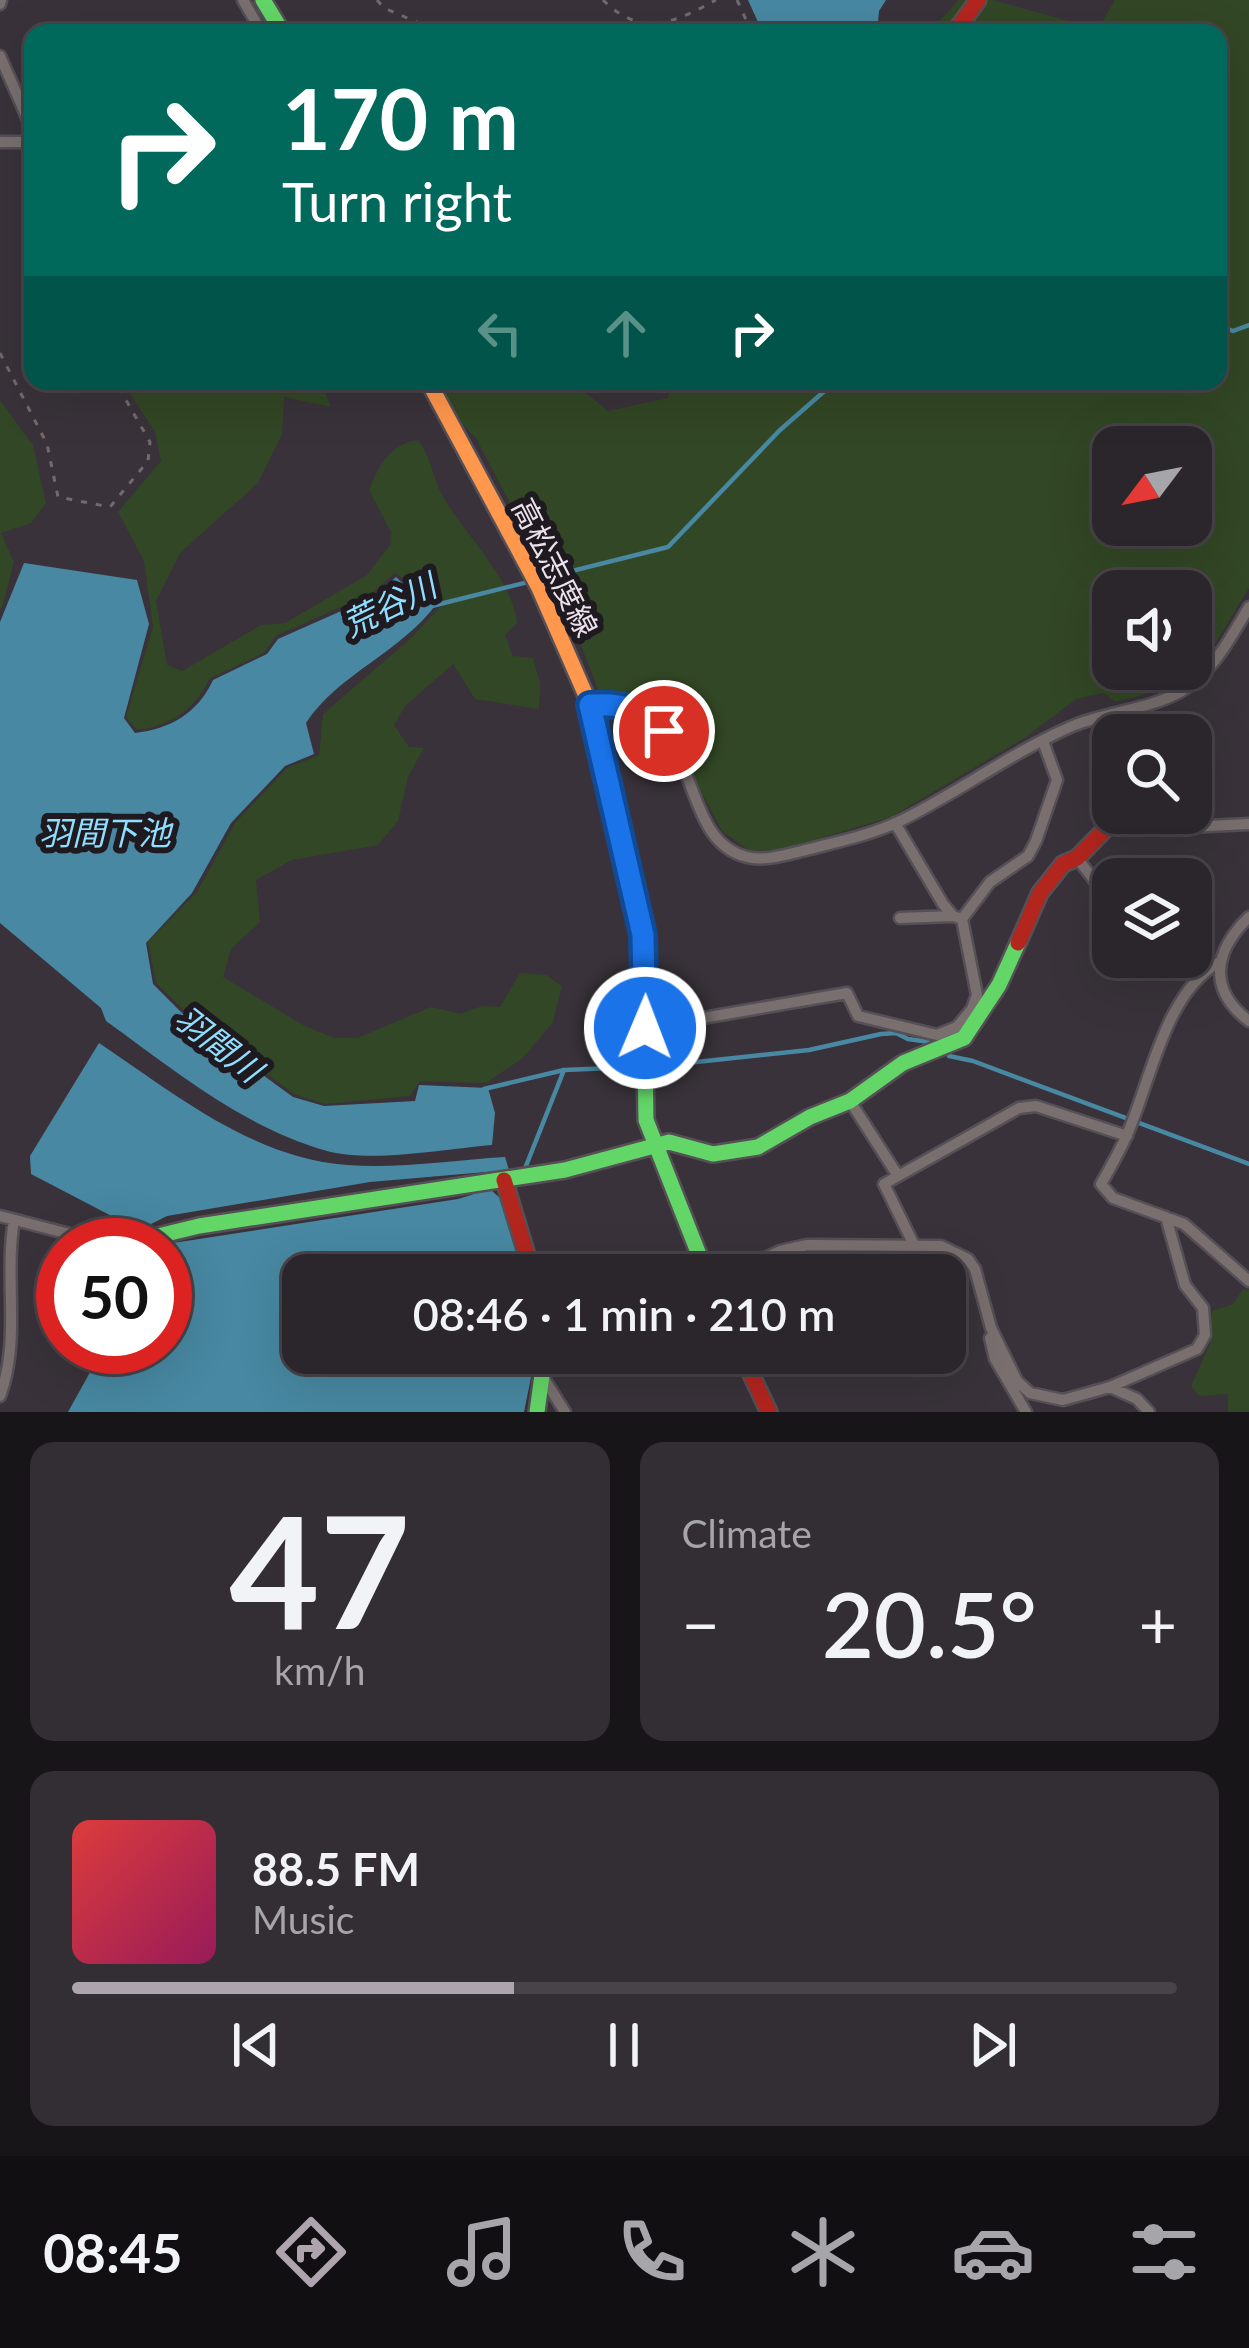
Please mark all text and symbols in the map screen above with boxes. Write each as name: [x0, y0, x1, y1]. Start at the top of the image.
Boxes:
text: 170 m: [282, 67, 519, 168]
icon: right: [84, 72, 240, 228]
text: Turn right: [282, 169, 512, 234]
icon: left: [467, 300, 533, 366]
icon: ahead: [593, 300, 659, 366]
icon: right: [719, 300, 785, 366]
north arrow: [1092, 426, 1212, 546]
map controls: [1092, 426, 1212, 978]
street label: 高松志度線: [506, 492, 606, 642]
water label: 荒谷川: [336, 563, 445, 644]
button: sound: [1092, 570, 1212, 690]
pin: [613, 680, 715, 782]
icon: arrive: [631, 698, 697, 764]
button: search: [1092, 714, 1212, 834]
water label: 羽間下池: [39, 812, 174, 852]
button: layers: [1092, 858, 1212, 978]
position arrow: [582, 965, 708, 1091]
water label: 羽間川: [168, 997, 273, 1091]
speed limit sign: 50: [36, 1218, 192, 1374]
text: 08:46 · 1 min · 210 m: [413, 1287, 835, 1341]
text: 47: [229, 1475, 410, 1662]
text: Climate: [682, 1510, 812, 1556]
text: 20.5°: [822, 1569, 1037, 1677]
text: −: [682, 1584, 720, 1663]
text: +: [1139, 1584, 1177, 1663]
text: km/h: [274, 1647, 365, 1693]
text: 88.5 FM: [252, 1842, 420, 1896]
text: Music: [252, 1896, 354, 1942]
icon: previous: [223, 2012, 289, 2078]
icon: pause: [591, 2012, 657, 2078]
icon: next: [960, 2012, 1026, 2078]
icon: directions: [269, 2210, 353, 2294]
icon: music: [440, 2210, 524, 2294]
icon: phone: [610, 2210, 694, 2294]
icon: climate: [781, 2210, 865, 2294]
icon: car: [951, 2210, 1035, 2294]
icon: filters: [1122, 2210, 1206, 2294]
text: 08:45: [43, 2220, 182, 2285]

